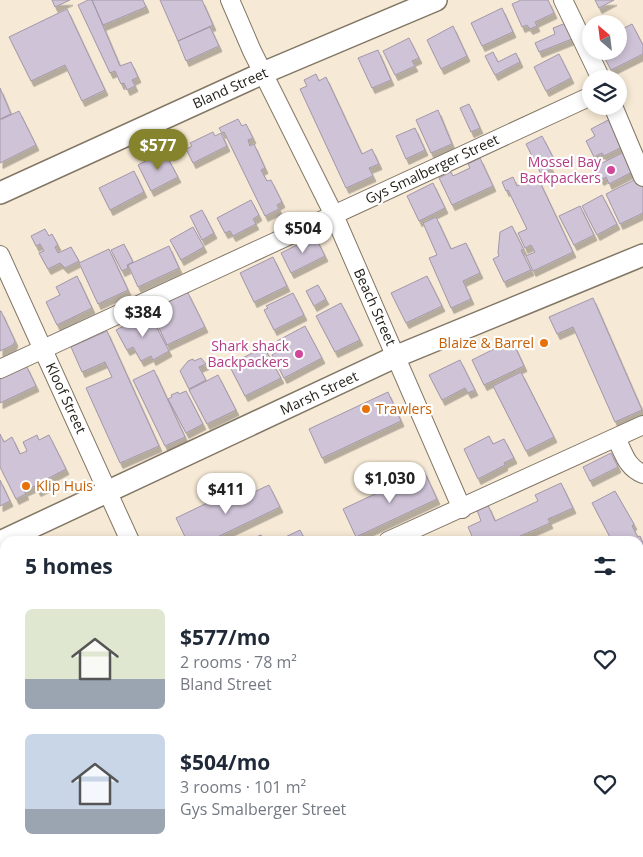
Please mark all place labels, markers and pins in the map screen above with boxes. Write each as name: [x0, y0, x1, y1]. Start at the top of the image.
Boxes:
pin: $577: [128, 128, 188, 171]
place label: Mossel Bay Backpackers: [519, 152, 602, 187]
marker: Mossel Bay Backpackers: [605, 164, 617, 176]
pin: $504: [273, 212, 333, 254]
pin: $384: [113, 296, 173, 338]
place label: Blaize & Barrel: [439, 333, 534, 352]
place label: Shark shack Backpackers: [207, 336, 290, 371]
marker: Blaize & Barrel: [538, 337, 550, 349]
marker: Shark shack Backpackers: [293, 348, 305, 360]
place label: Trawlers: [376, 399, 432, 418]
marker: Trawlers: [360, 403, 372, 415]
pin: $1,030: [349, 462, 431, 504]
pin: $411: [196, 472, 256, 515]
place label: Klip Huis: [36, 476, 93, 495]
marker: Klip Huis: [20, 480, 32, 492]

